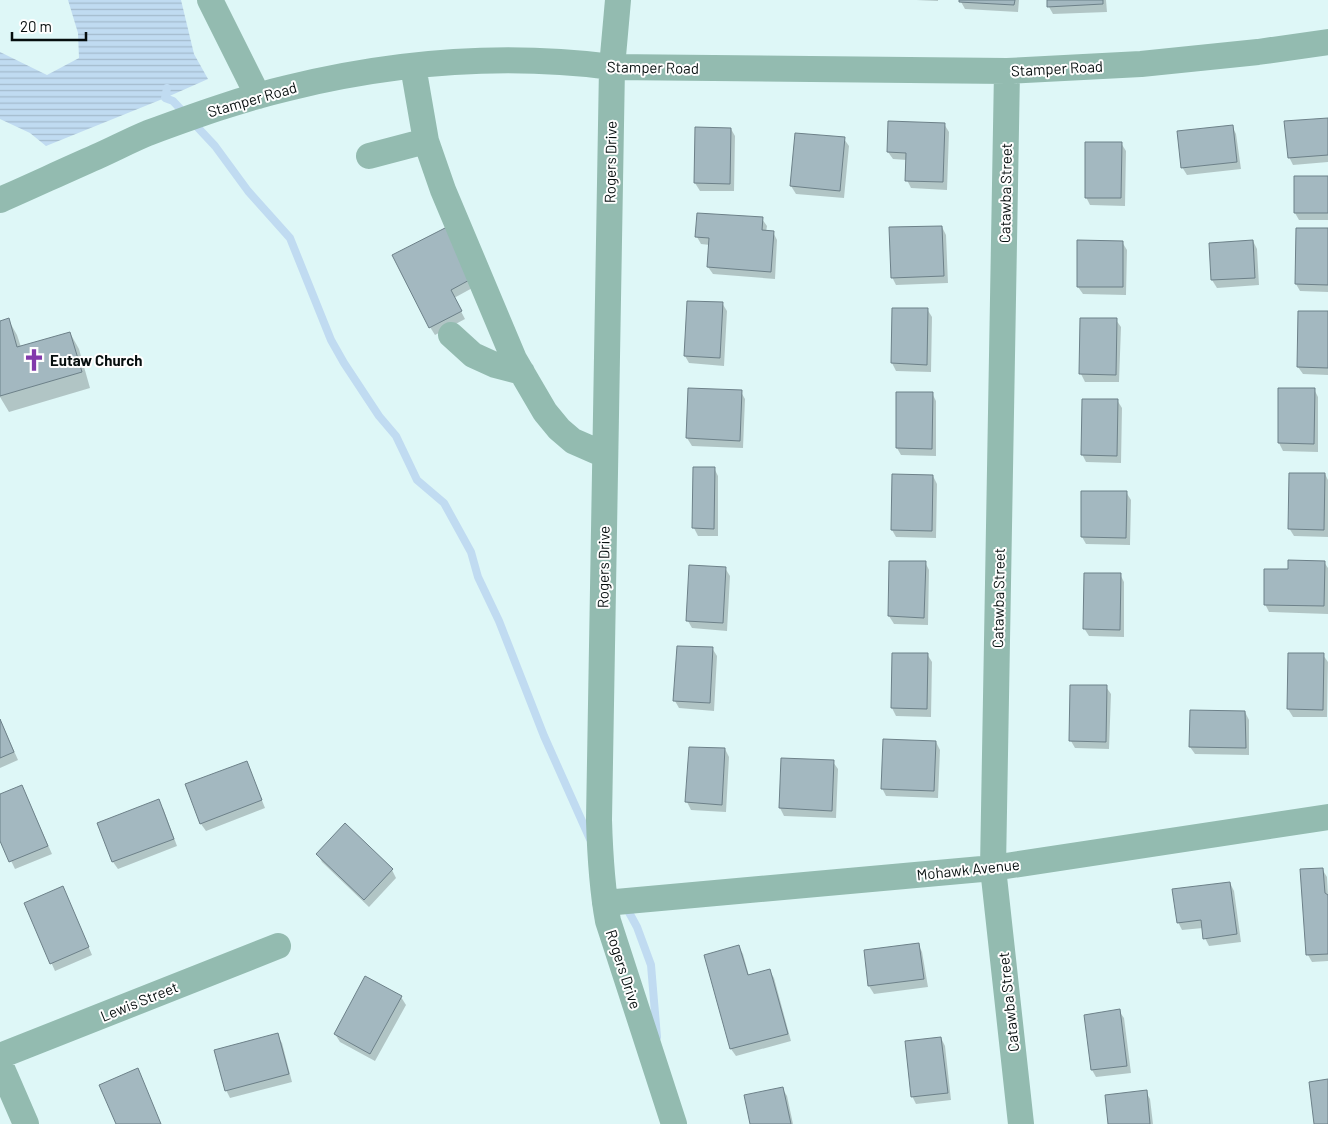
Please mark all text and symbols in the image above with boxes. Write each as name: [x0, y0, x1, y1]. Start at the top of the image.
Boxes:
scale bar: [12, 10, 86, 42]
text: 20 m: [20, 17, 52, 35]
street label: Stamper Road: [607, 57, 699, 77]
street label: Stamper Road: [1011, 57, 1103, 79]
street label: Stamper Road: [205, 78, 299, 120]
street label: Rogers Drive: [600, 121, 620, 203]
street label: Catawba Street: [995, 143, 1015, 243]
church icon: Eutaw Church: [21, 347, 47, 373]
place label: Eutaw Church: [50, 351, 142, 369]
street label: Rogers Drive: [593, 526, 613, 608]
street label: Catawba Street: [988, 548, 1008, 648]
street label: Mohawk Avenue: [916, 855, 1020, 883]
street label: Rogers Drive: [603, 927, 645, 1011]
street label: Catawba Street: [994, 951, 1022, 1053]
street label: Lewis Street: [98, 977, 180, 1025]

